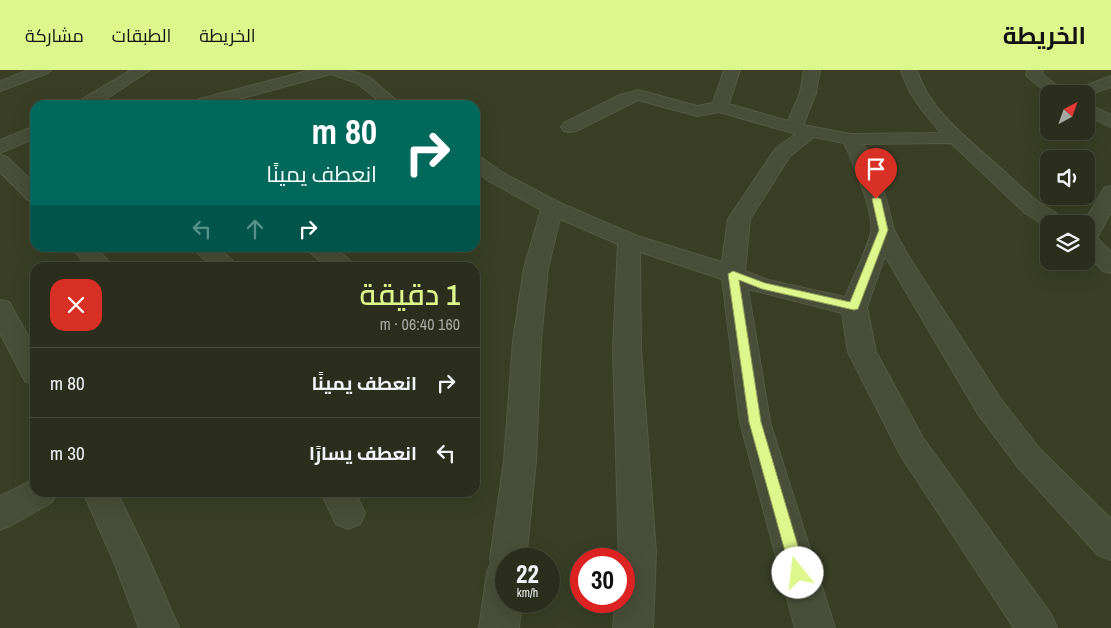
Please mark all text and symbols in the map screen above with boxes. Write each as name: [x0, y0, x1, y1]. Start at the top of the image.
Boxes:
text: الخريطة: [1003, 19, 1086, 51]
text: مشاركة: [25, 23, 84, 48]
text: الطبقات: [112, 23, 171, 48]
text: الخريطة: [199, 23, 256, 48]
north arrow: [1040, 85, 1095, 140]
map controls: [1040, 85, 1095, 270]
text: 80 m: [312, 108, 377, 155]
icon: right: [395, 120, 460, 185]
pin: [855, 148, 897, 199]
button: sound: [1040, 150, 1095, 205]
icon: arrive: [862, 155, 890, 183]
text: انعطف يمينًا: [266, 159, 377, 189]
icon: left: [188, 215, 216, 243]
icon: ahead: [241, 215, 269, 243]
icon: right: [294, 215, 322, 243]
button: layers: [1040, 215, 1095, 270]
text: 1 دقيقة: [360, 274, 460, 314]
button: close: [50, 279, 102, 331]
text: 160 m · 06:40: [380, 313, 460, 335]
icon: right: [432, 369, 460, 397]
text: 80 m: [50, 370, 85, 396]
text: انعطف يمينًا: [311, 370, 417, 396]
icon: left: [432, 439, 460, 467]
text: 30 m: [50, 440, 85, 466]
text: انعطف يسارًا: [309, 440, 417, 466]
position arrow: [771, 546, 823, 598]
speed limit sign: 30: [570, 548, 635, 613]
text: 22: [516, 557, 539, 591]
text: km/h: [517, 585, 538, 601]

